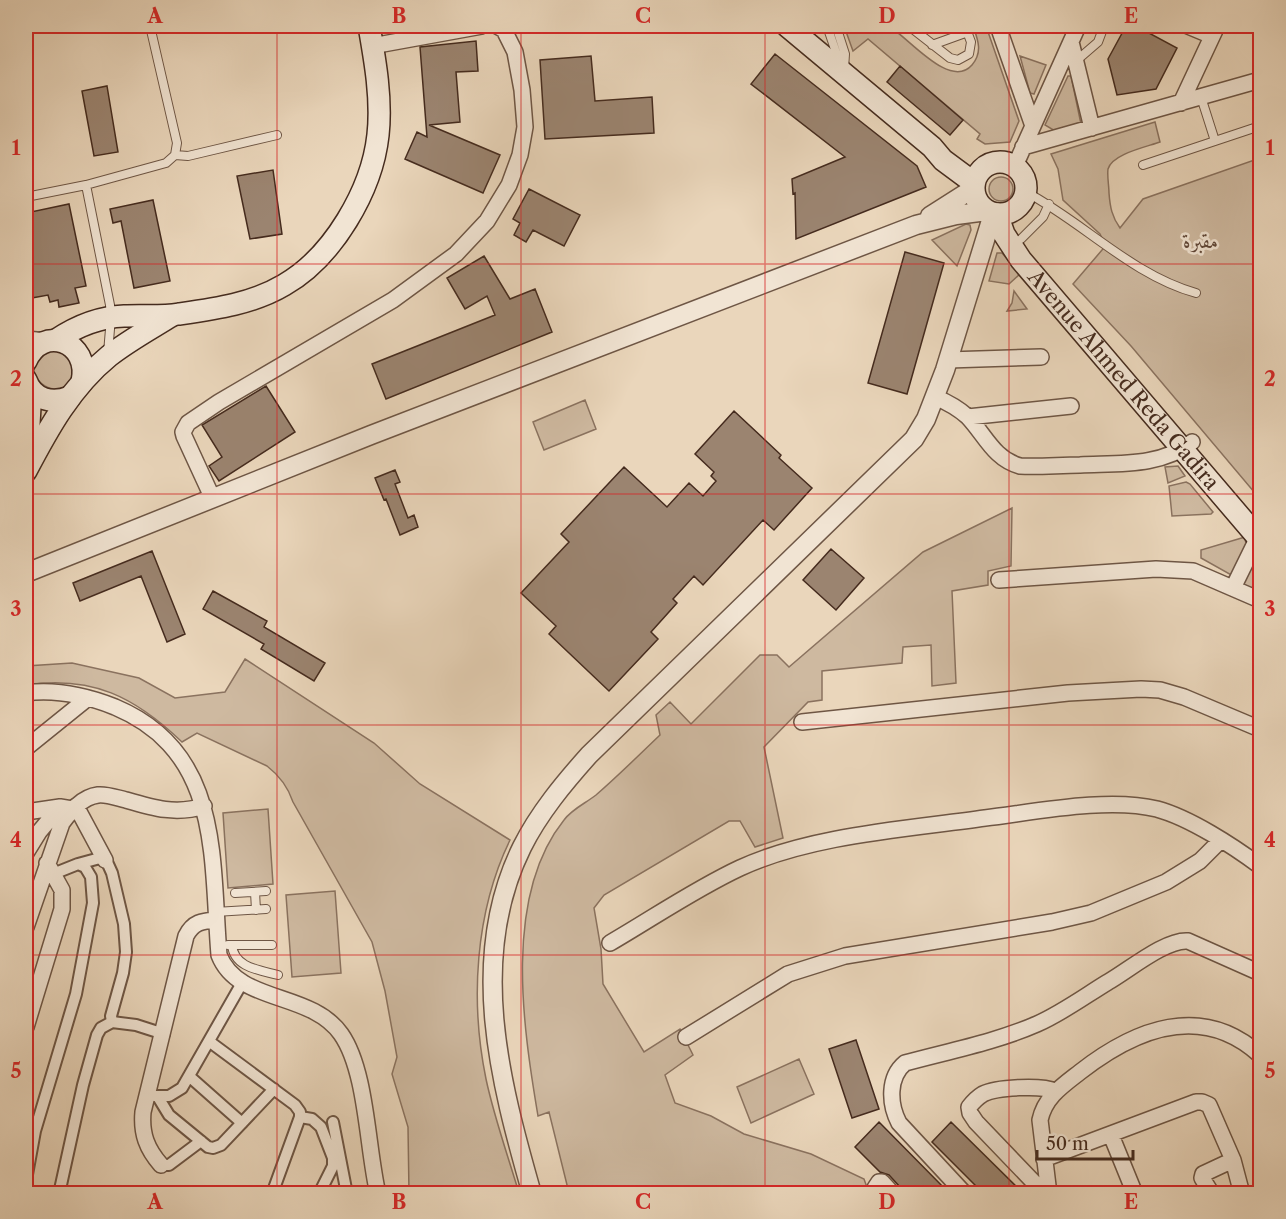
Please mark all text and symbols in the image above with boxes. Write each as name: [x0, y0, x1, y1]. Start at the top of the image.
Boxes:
text: A: [146, 4, 163, 28]
text: B: [392, 4, 407, 28]
text: C: [635, 4, 651, 28]
text: D: [878, 4, 896, 28]
text: E: [1124, 4, 1138, 28]
text: 1: [12, 136, 21, 160]
text: 1: [1266, 136, 1275, 160]
park label: مقبرة: [1182, 228, 1219, 254]
street label: Avenue Ahmed Reda Gadira: [1022, 264, 1225, 495]
text: 2: [10, 367, 22, 391]
text: 2: [1264, 367, 1276, 391]
text: 3: [10, 597, 22, 621]
text: 3: [1264, 597, 1276, 621]
text: 4: [10, 828, 22, 852]
text: 4: [1264, 828, 1276, 852]
text: 5: [10, 1059, 22, 1083]
text: 5: [1264, 1059, 1276, 1083]
scale bar: [1037, 1123, 1133, 1161]
text: 50 m: [1046, 1133, 1089, 1155]
text: A: [146, 1190, 163, 1214]
text: B: [392, 1190, 407, 1214]
text: C: [635, 1190, 651, 1214]
text: D: [878, 1190, 896, 1214]
text: E: [1124, 1190, 1138, 1214]

